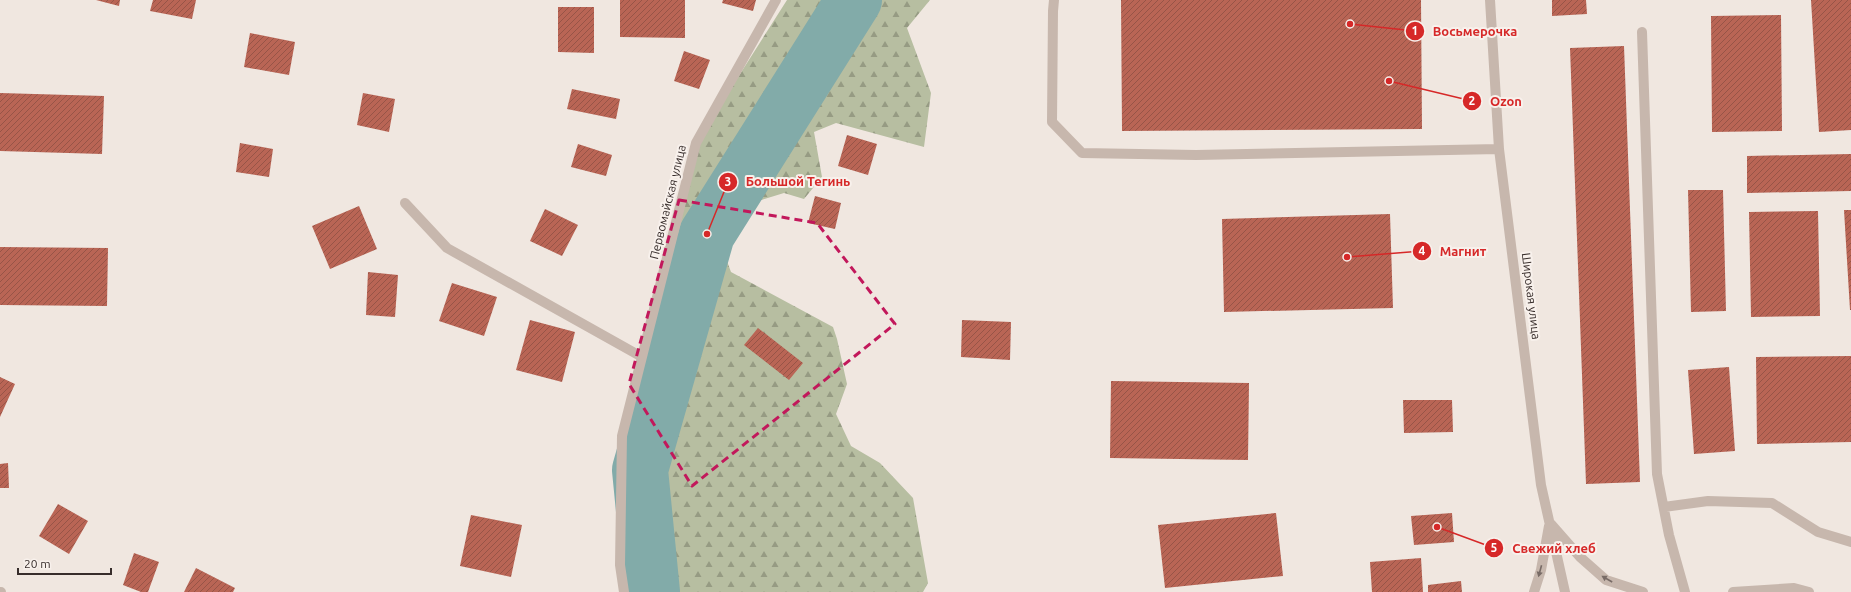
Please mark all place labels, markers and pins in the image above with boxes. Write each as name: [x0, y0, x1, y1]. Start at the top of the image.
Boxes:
callout: Восьмерочка: [1405, 19, 1525, 44]
callout: Ozon: [1462, 88, 1530, 113]
callout: Большой Тегинь: [718, 169, 858, 194]
callout: Магнит: [1412, 239, 1494, 264]
callout: Свежий хлеб: [1484, 536, 1604, 561]

